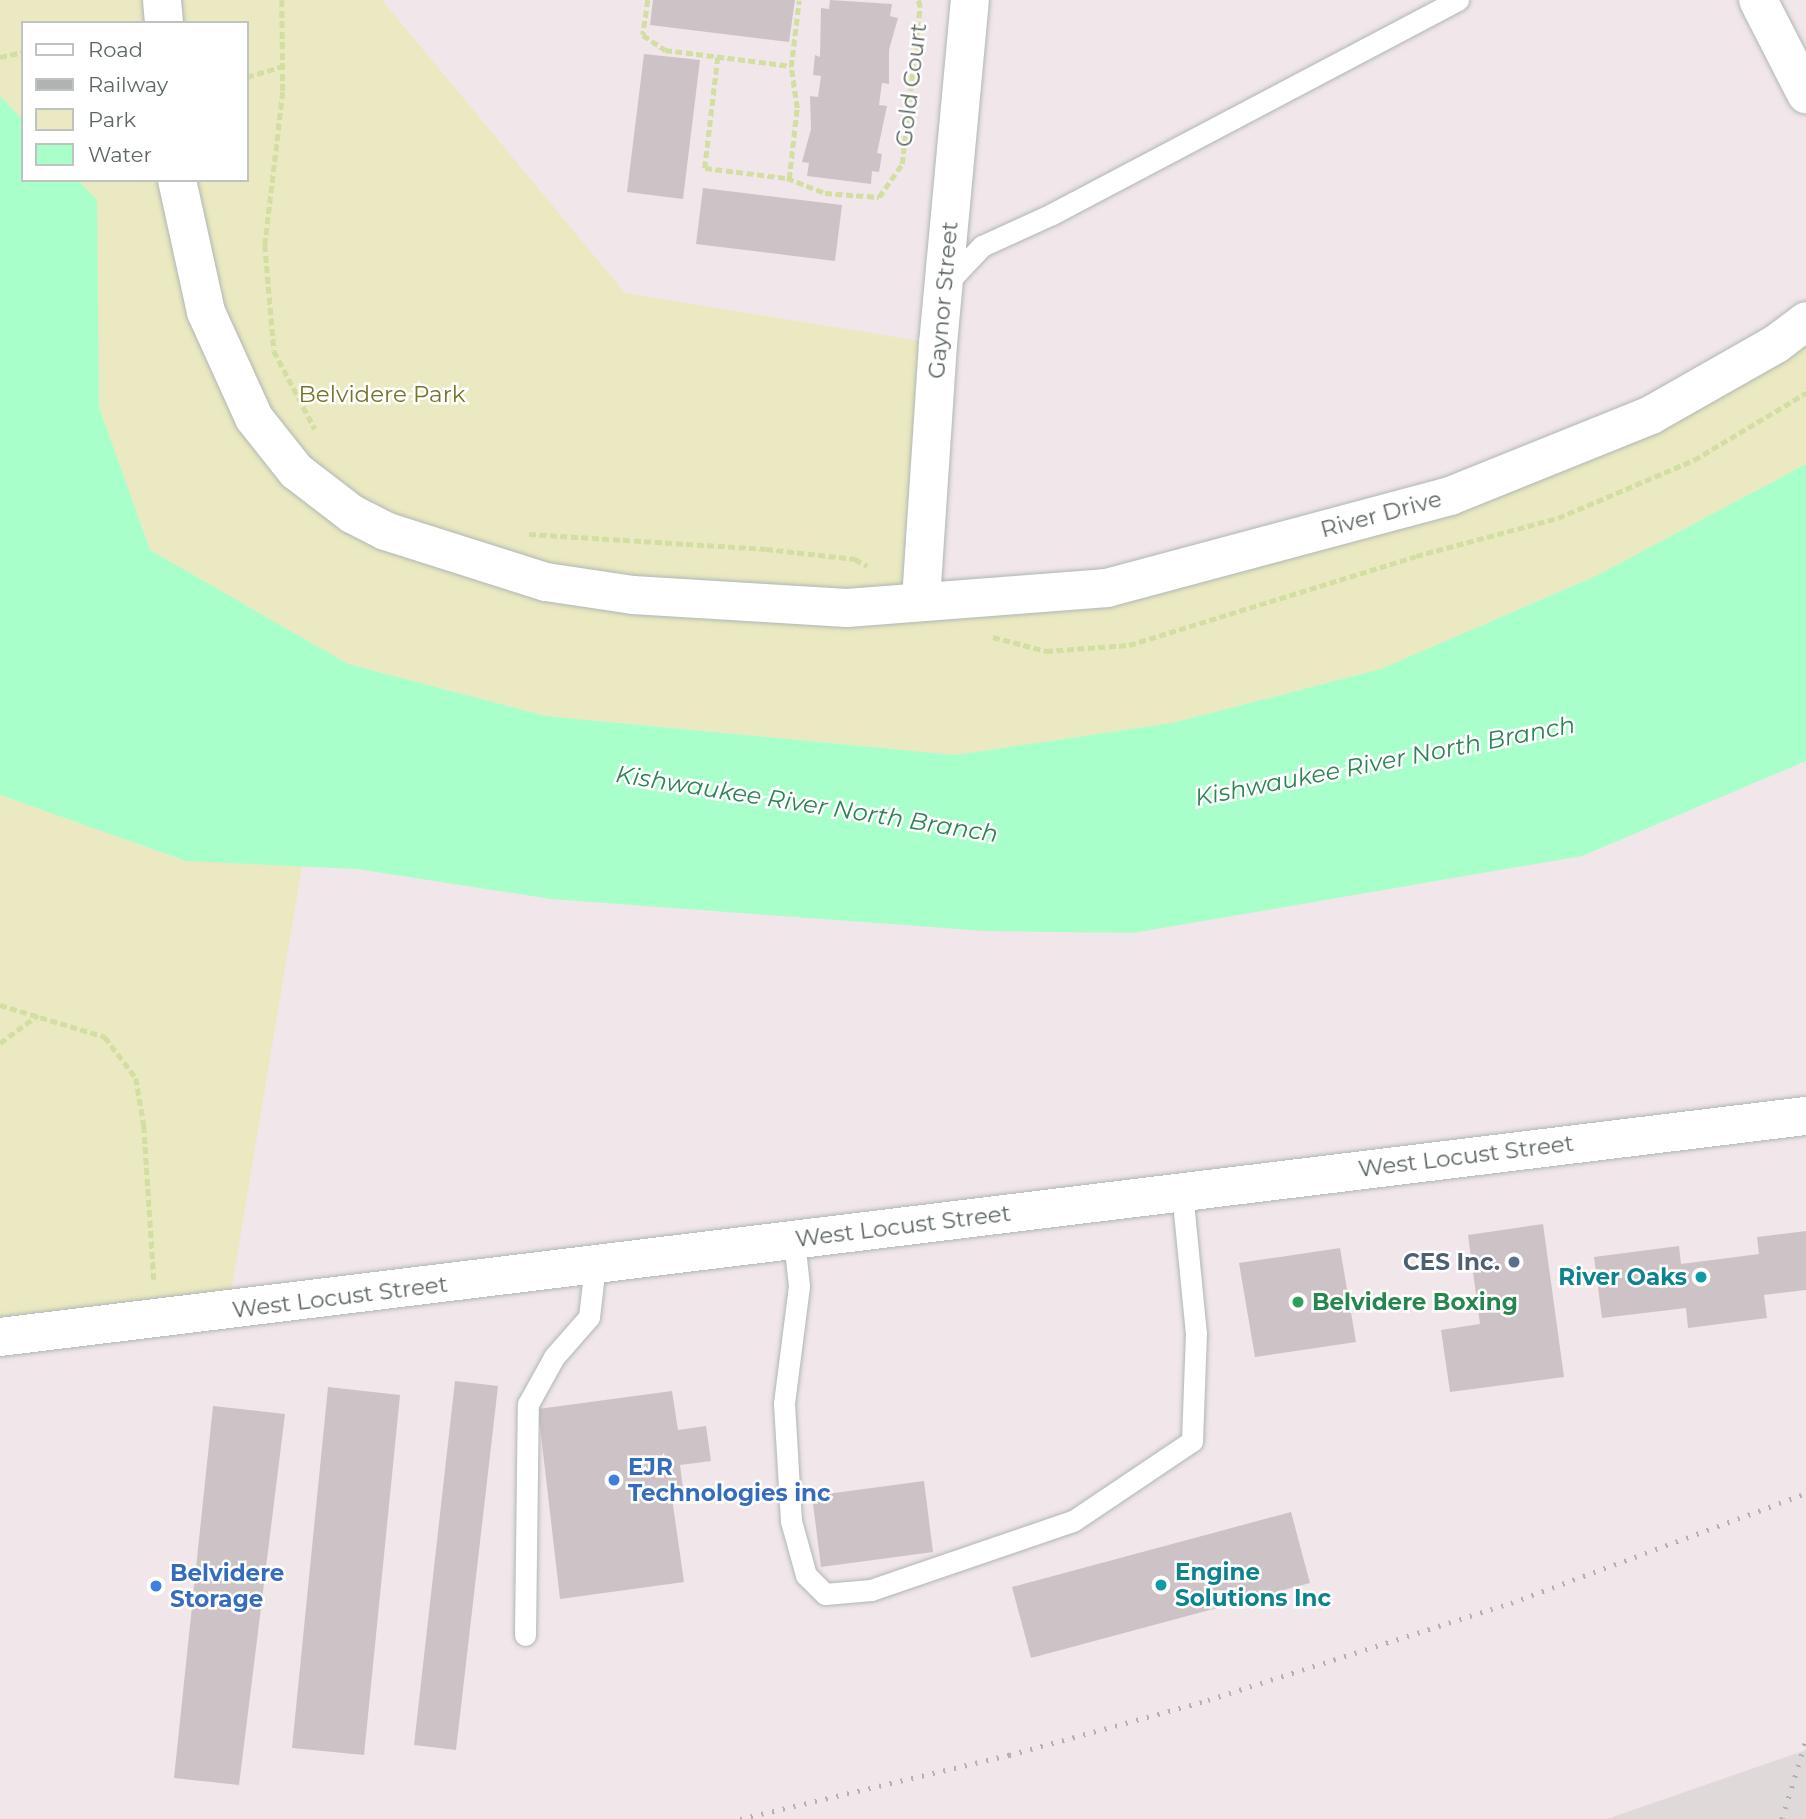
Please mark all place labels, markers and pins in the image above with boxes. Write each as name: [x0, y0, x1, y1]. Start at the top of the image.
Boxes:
place label: CES Inc.: [1403, 1248, 1500, 1276]
marker: CES Inc.: [1506, 1254, 1522, 1270]
place label: River Oaks: [1558, 1263, 1687, 1291]
marker: River Oaks: [1693, 1269, 1709, 1285]
place label: Belvidere Boxing: [1312, 1288, 1518, 1316]
marker: Belvidere Boxing: [1290, 1294, 1306, 1310]
place label: EJR Technologies inc: [628, 1453, 831, 1507]
marker: EJR Technologies inc: [606, 1472, 622, 1488]
place label: Engine Solutions Inc: [1175, 1558, 1331, 1612]
place label: Belvidere Storage: [170, 1559, 284, 1613]
marker: Engine Solutions Inc: [1153, 1577, 1169, 1593]
marker: Belvidere Storage: [148, 1578, 164, 1594]

